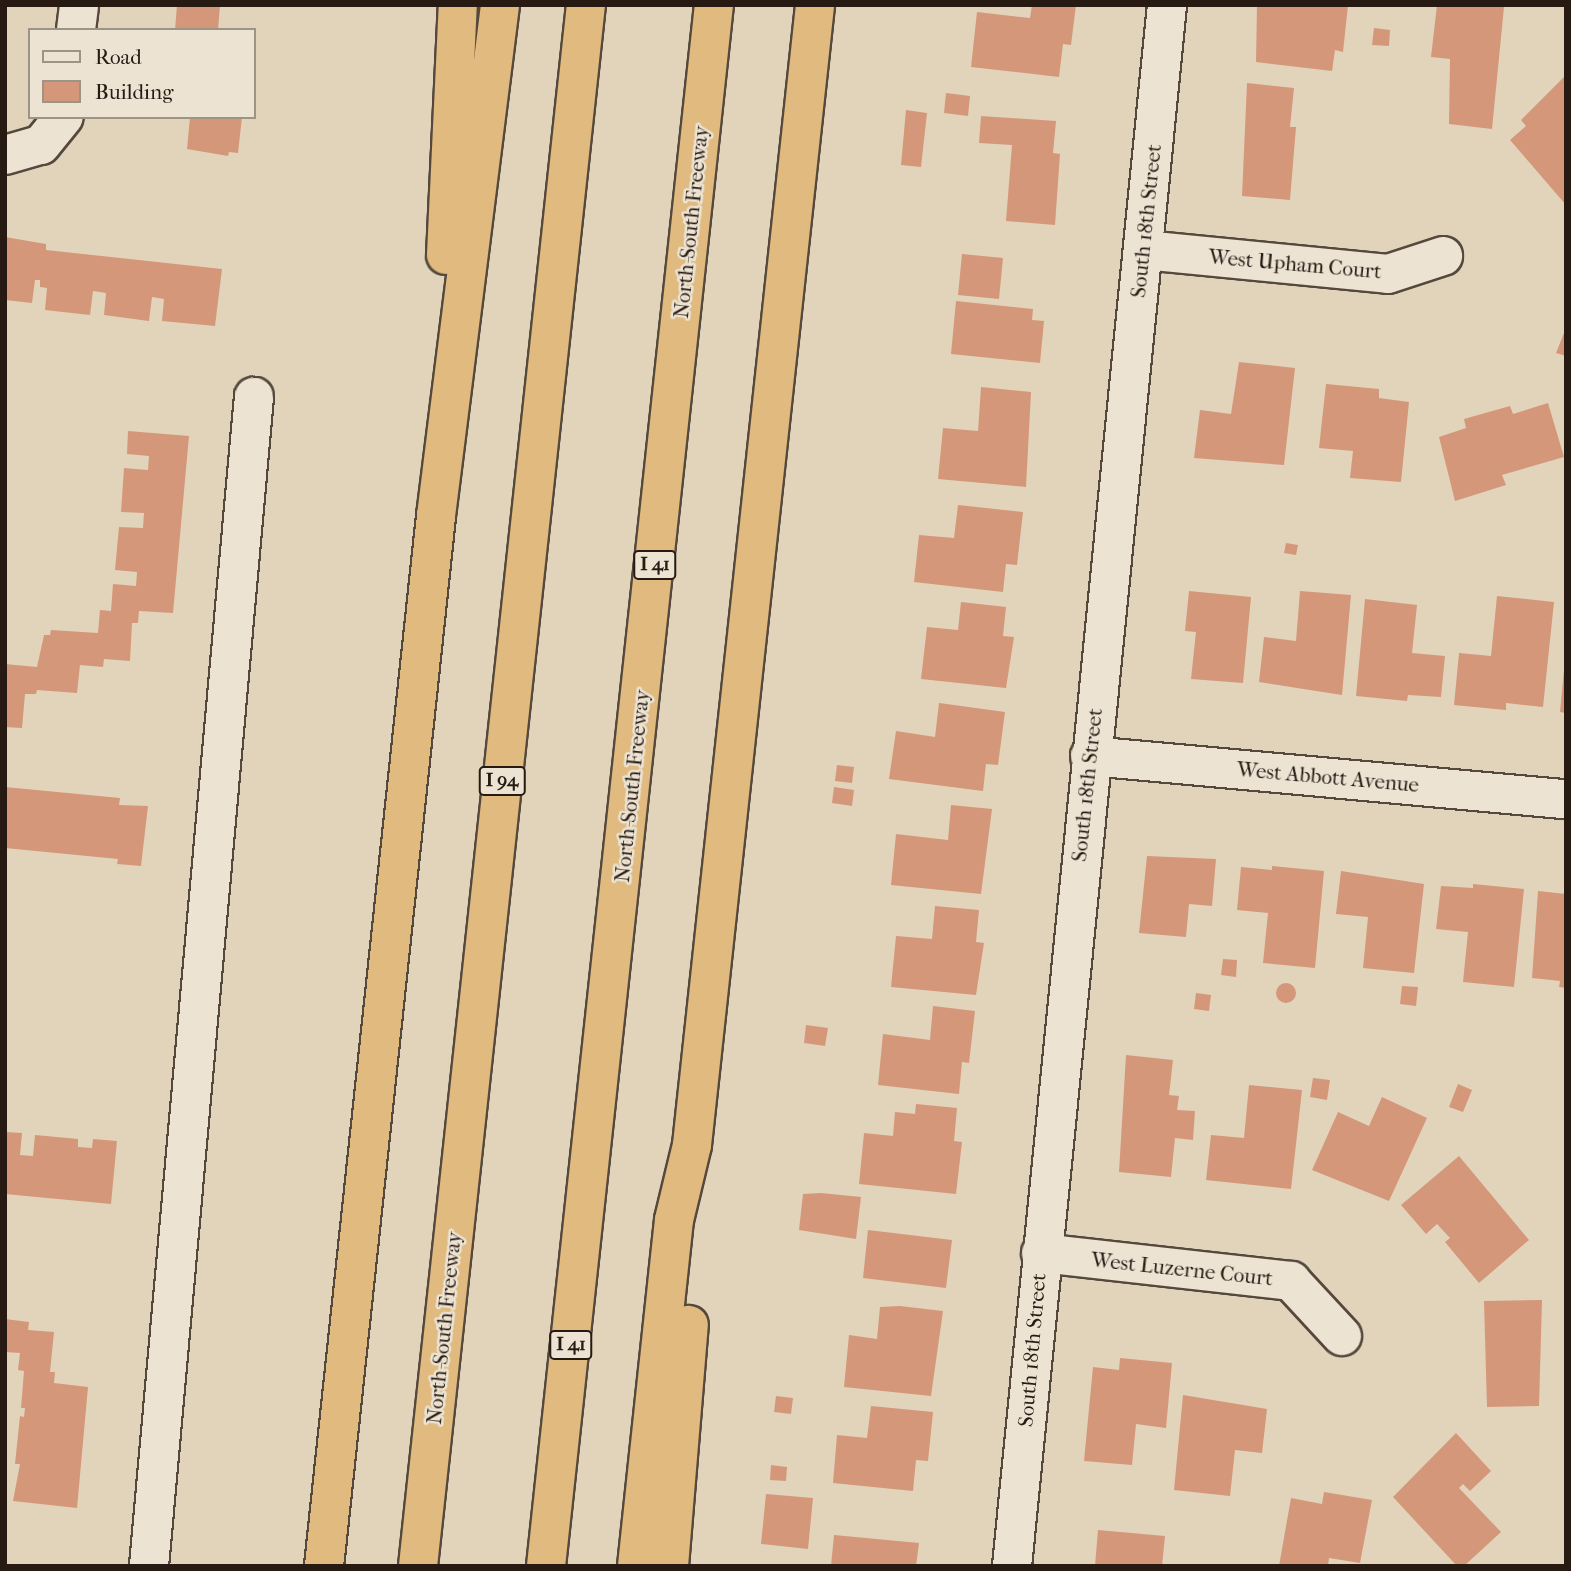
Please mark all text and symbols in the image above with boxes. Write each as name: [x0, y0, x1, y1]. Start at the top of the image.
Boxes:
legend: [28, 28, 256, 119]
text: Road: [95, 45, 142, 69]
text: Building: [95, 80, 173, 104]
street label: North-South Freeway: [668, 125, 714, 319]
street label: South 18th Street: [1125, 143, 1167, 299]
street label: West Upham Court: [1208, 244, 1382, 284]
road number: I 41: [632, 550, 678, 580]
street label: North-South Freeway: [609, 689, 655, 883]
street label: South 18th Street: [1066, 707, 1108, 863]
street label: West Abbott Avenue: [1236, 756, 1420, 798]
road number: I 94: [477, 766, 526, 796]
street label: North-South Freeway: [421, 1231, 467, 1425]
street label: West Luzerne Court: [1090, 1247, 1274, 1291]
street label: South 18th Street: [1013, 1272, 1051, 1428]
road number: I 41: [548, 1330, 594, 1360]

